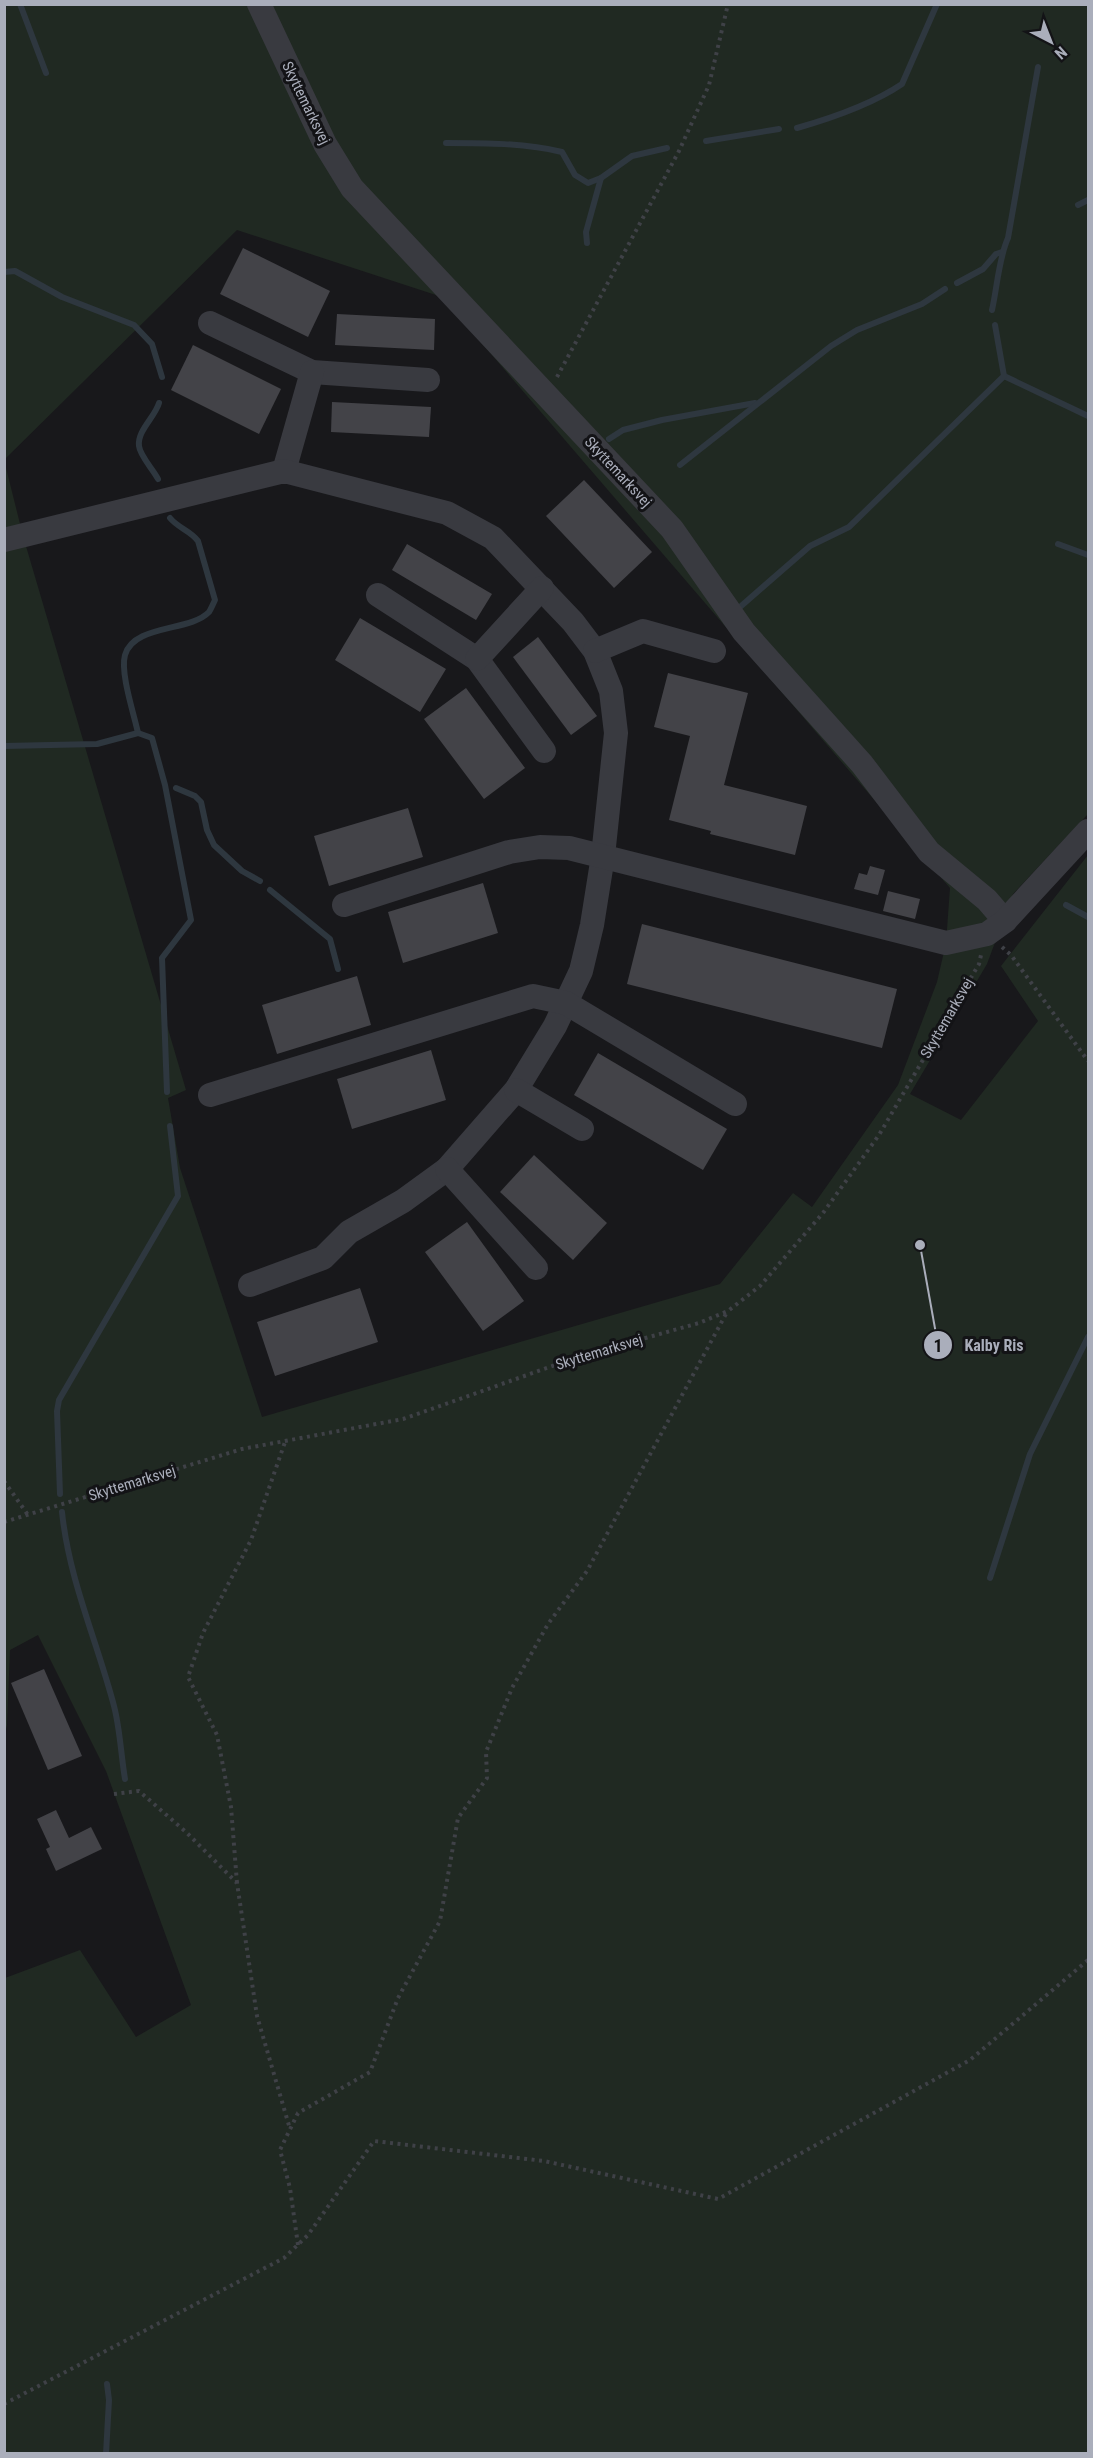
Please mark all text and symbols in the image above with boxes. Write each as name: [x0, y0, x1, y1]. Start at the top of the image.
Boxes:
north arrow: [1021, 12, 1081, 72]
text: N: [1051, 42, 1071, 63]
street label: Skyttemarksvej: [278, 59, 334, 147]
street label: Skyttemarksvej: [581, 433, 655, 511]
street label: Skyttemarksvej: [917, 975, 977, 1061]
callout: Kalby Ris: [923, 1328, 1036, 1362]
street label: Skyttemarksvej: [553, 1330, 645, 1374]
text: 1: [933, 1335, 943, 1356]
text: Kalby Ris: [964, 1336, 1024, 1355]
street label: Skyttemarksvej: [86, 1461, 178, 1505]

